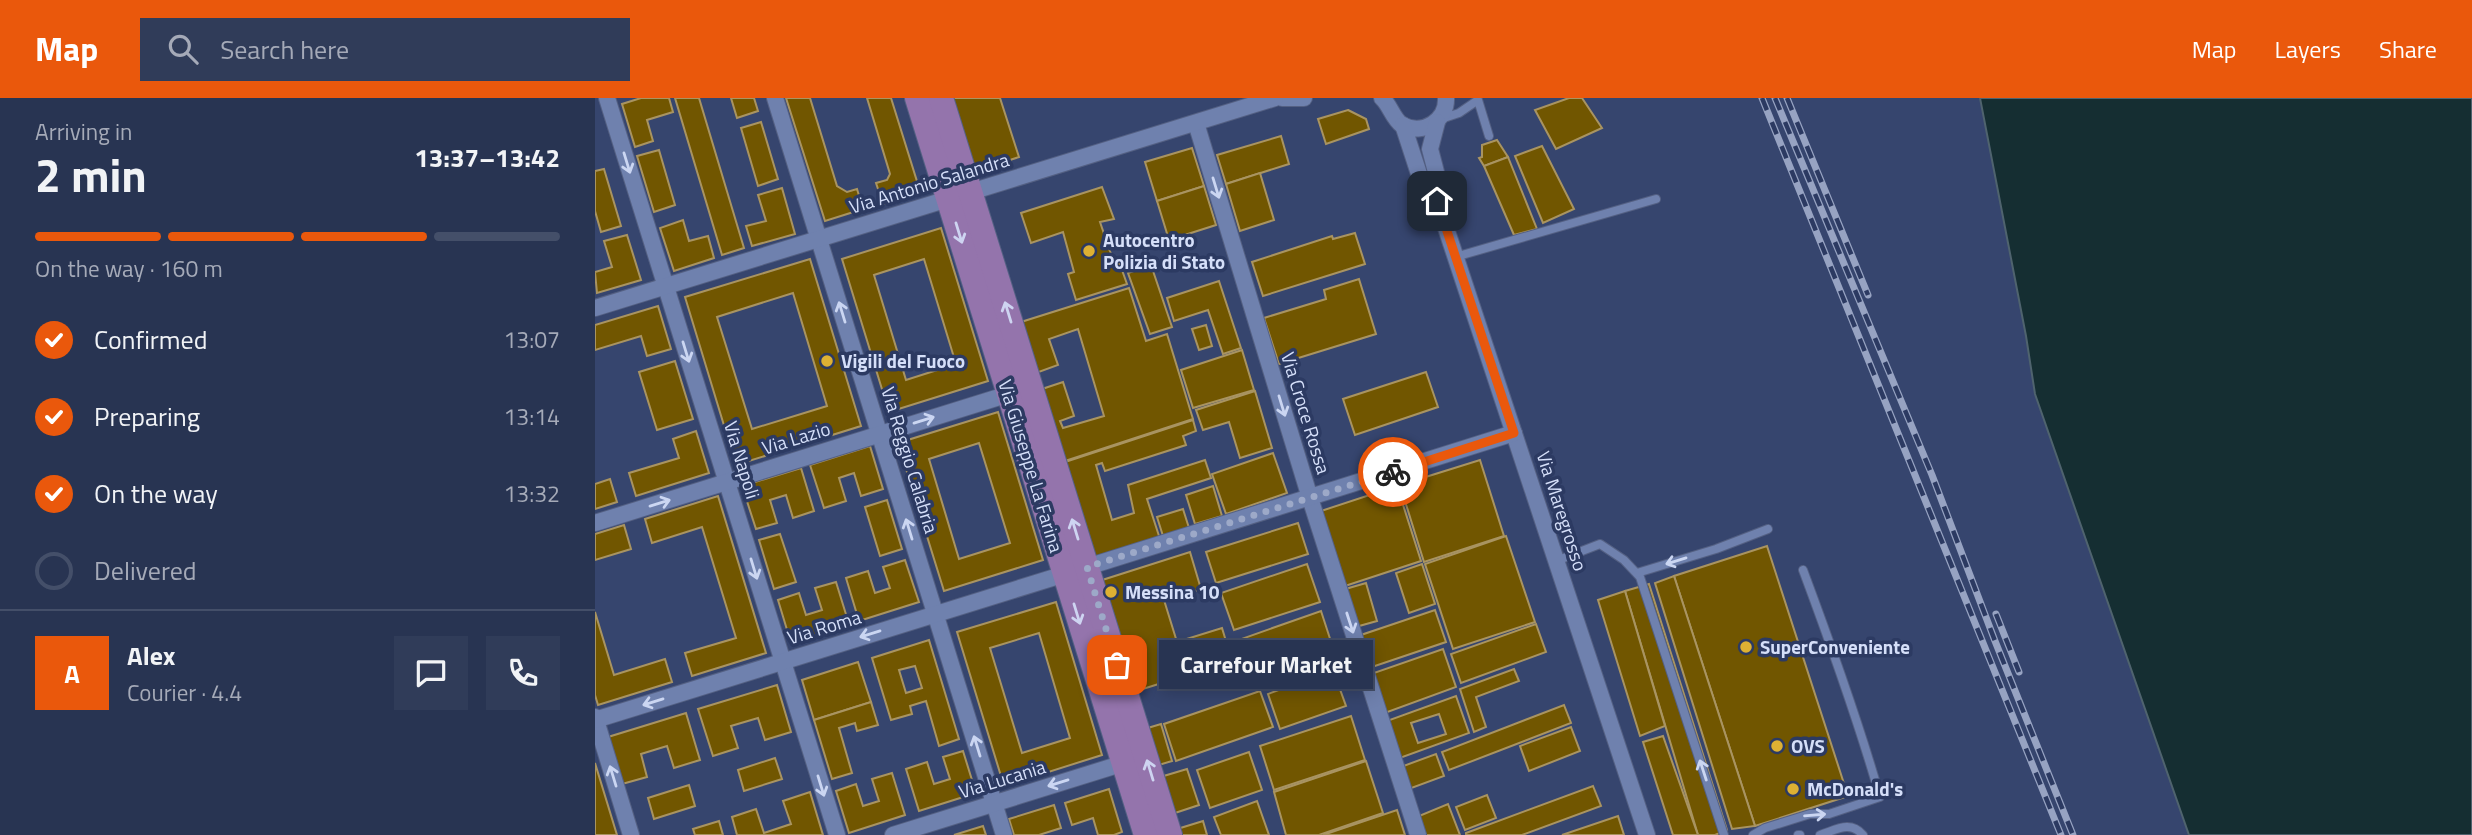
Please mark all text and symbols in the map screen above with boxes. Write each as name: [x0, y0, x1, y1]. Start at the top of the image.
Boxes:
search box: [140, 18, 630, 81]
text: Map: [35, 24, 98, 74]
icon: search: [164, 30, 202, 68]
text: Search here: [220, 30, 349, 69]
text: Map: [2192, 31, 2237, 67]
text: Layers: [2275, 31, 2341, 67]
text: Share: [2379, 31, 2437, 67]
text: Arriving in: [35, 114, 132, 149]
text: 13:37–13:42: [414, 138, 560, 177]
text: 2 min: [35, 140, 147, 210]
street label: Via Antonio Salandra: [845, 144, 1013, 221]
one-way arrow: [622, 152, 635, 174]
pin: [1407, 171, 1467, 231]
one-way arrow: [1210, 177, 1223, 199]
icon: home: [1418, 182, 1456, 220]
one-way arrow: [953, 222, 966, 244]
place label: Autocentro Polizia di Stato: [1103, 225, 1225, 276]
marker: Autocentro Polizia di Stato: [1081, 243, 1097, 259]
text: On the way · 160 m: [35, 251, 223, 286]
one-way arrow: [834, 301, 847, 323]
one-way arrow: [1000, 301, 1013, 323]
text: Confirmed: [94, 320, 208, 359]
icon: check: [35, 321, 73, 359]
text: 13:07: [503, 322, 560, 357]
one-way arrow: [681, 340, 693, 362]
place label: Vigili del Fuoco: [841, 346, 965, 375]
street label: Via Croce Rossa: [1274, 348, 1339, 478]
marker: Vigili del Fuoco: [819, 353, 835, 369]
street label: Via Giuseppe La Farina: [991, 376, 1072, 556]
street label: Via Reggio Calabria: [874, 383, 947, 537]
one-way arrow: [1277, 394, 1290, 416]
text: Preparing: [94, 397, 200, 436]
icon: check: [35, 398, 73, 436]
text: 13:14: [503, 399, 560, 434]
street label: Via Lazio: [758, 413, 834, 462]
one-way arrow: [913, 413, 935, 426]
street label: Via Napoli: [717, 417, 768, 502]
courier: [1358, 437, 1428, 507]
street label: Via Maregrosso: [1529, 447, 1595, 574]
icon: bike: [1374, 453, 1412, 491]
text: On the way: [94, 474, 218, 513]
icon: check: [35, 475, 73, 513]
text: 13:32: [503, 476, 560, 511]
one-way arrow: [649, 496, 671, 509]
one-way arrow: [902, 518, 915, 540]
one-way arrow: [1068, 518, 1081, 540]
text: Delivered: [94, 551, 197, 590]
one-way arrow: [1666, 556, 1688, 569]
one-way arrow: [748, 558, 761, 580]
place label: Messina 10: [1125, 577, 1220, 606]
marker: Messina 10: [1103, 584, 1119, 600]
street label: Via Roma: [783, 601, 865, 651]
one-way arrow: [1072, 603, 1085, 625]
one-way arrow: [1345, 611, 1357, 633]
one-way arrow: [860, 629, 882, 642]
place label: SuperConveniente: [1760, 632, 1910, 661]
pin: [1087, 635, 1147, 695]
text: Alex: [127, 636, 175, 675]
button: chat: [394, 636, 468, 710]
button: phone: [486, 636, 560, 710]
marker: SuperConveniente: [1738, 639, 1754, 655]
callout: Carrefour Market: [1159, 640, 1373, 690]
icon: bag: [1098, 646, 1136, 684]
text: Carrefour Market: [1180, 647, 1352, 682]
text: A: [64, 654, 80, 693]
text: Courier · 4.4: [127, 675, 242, 710]
one-way arrow: [642, 696, 664, 709]
place label: OVS: [1791, 731, 1825, 760]
one-way arrow: [969, 736, 982, 758]
marker: OVS: [1769, 738, 1785, 754]
street label: Via Lucania: [955, 751, 1049, 806]
one-way arrow: [1143, 759, 1156, 781]
one-way arrow: [1695, 759, 1708, 781]
one-way arrow: [606, 765, 619, 787]
place label: McDonald's: [1807, 774, 1903, 803]
one-way arrow: [816, 775, 829, 797]
one-way arrow: [1048, 778, 1070, 791]
marker: McDonald's: [1785, 781, 1801, 797]
one-way arrow: [1804, 808, 1826, 821]

